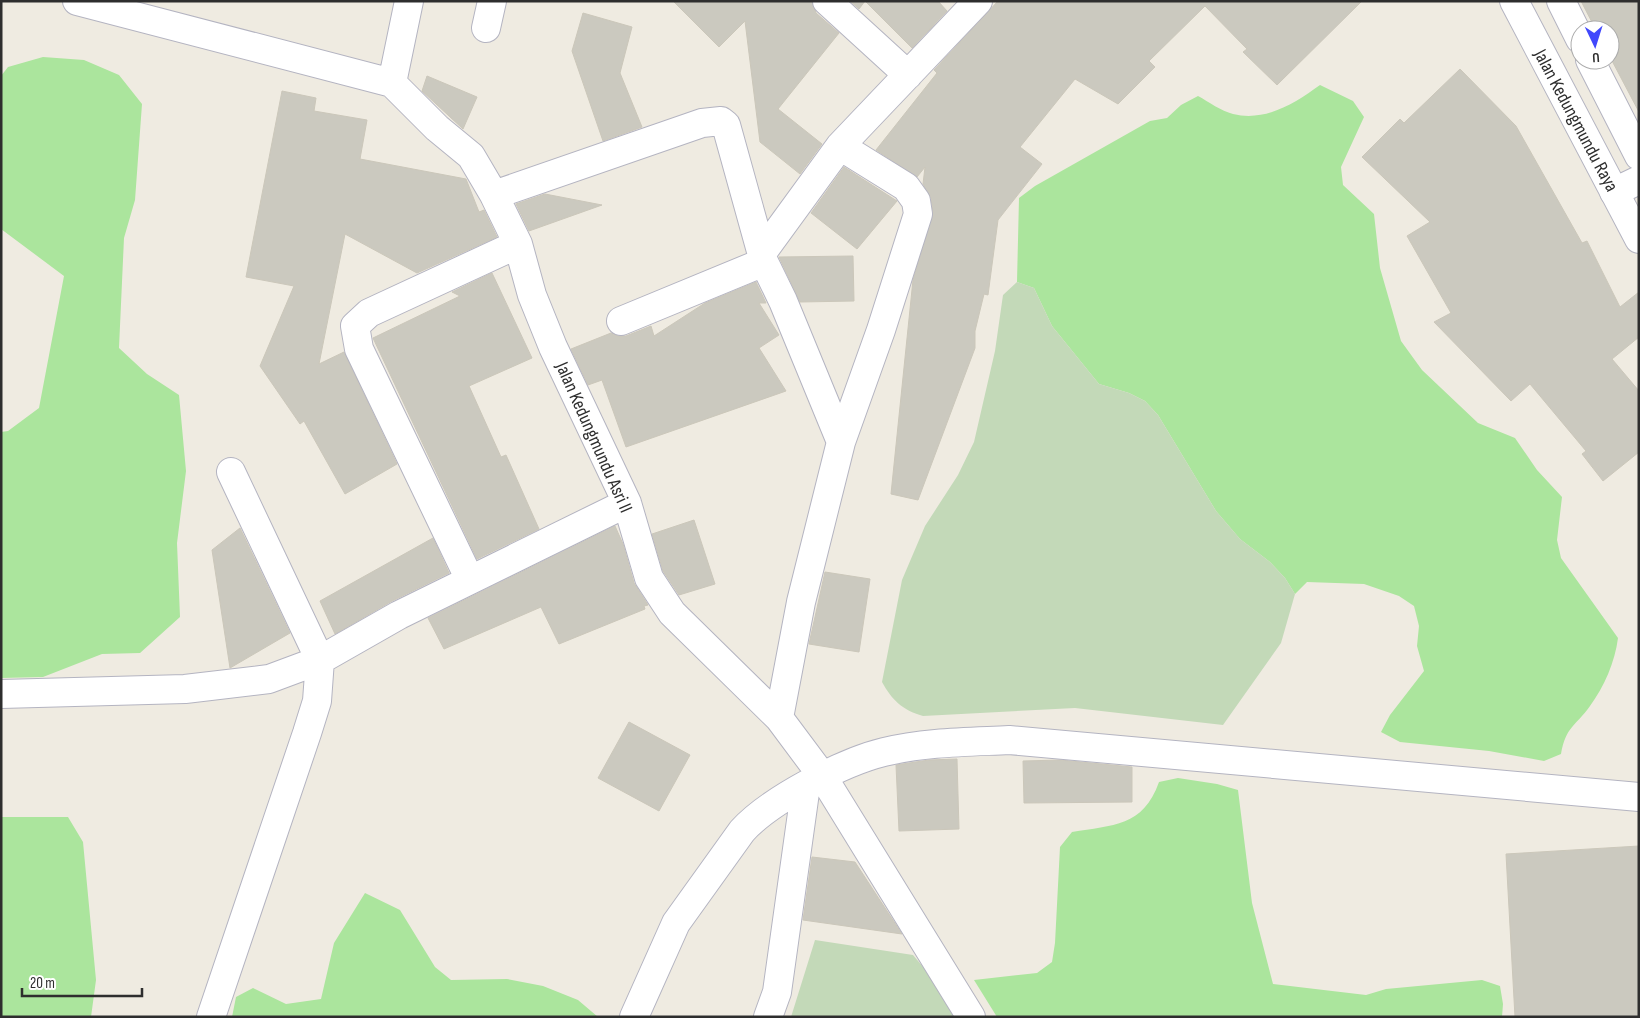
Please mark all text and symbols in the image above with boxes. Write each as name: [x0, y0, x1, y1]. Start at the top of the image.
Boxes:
north arrow: [1570, 20, 1620, 70]
street label: Jalan Kedungmundu Raya: [1528, 45, 1623, 196]
text: U: [1592, 49, 1600, 66]
street label: Jalan Kedungmundu Asri II: [550, 358, 637, 517]
scale bar: [22, 966, 142, 998]
text: 20 m: [30, 974, 55, 993]

